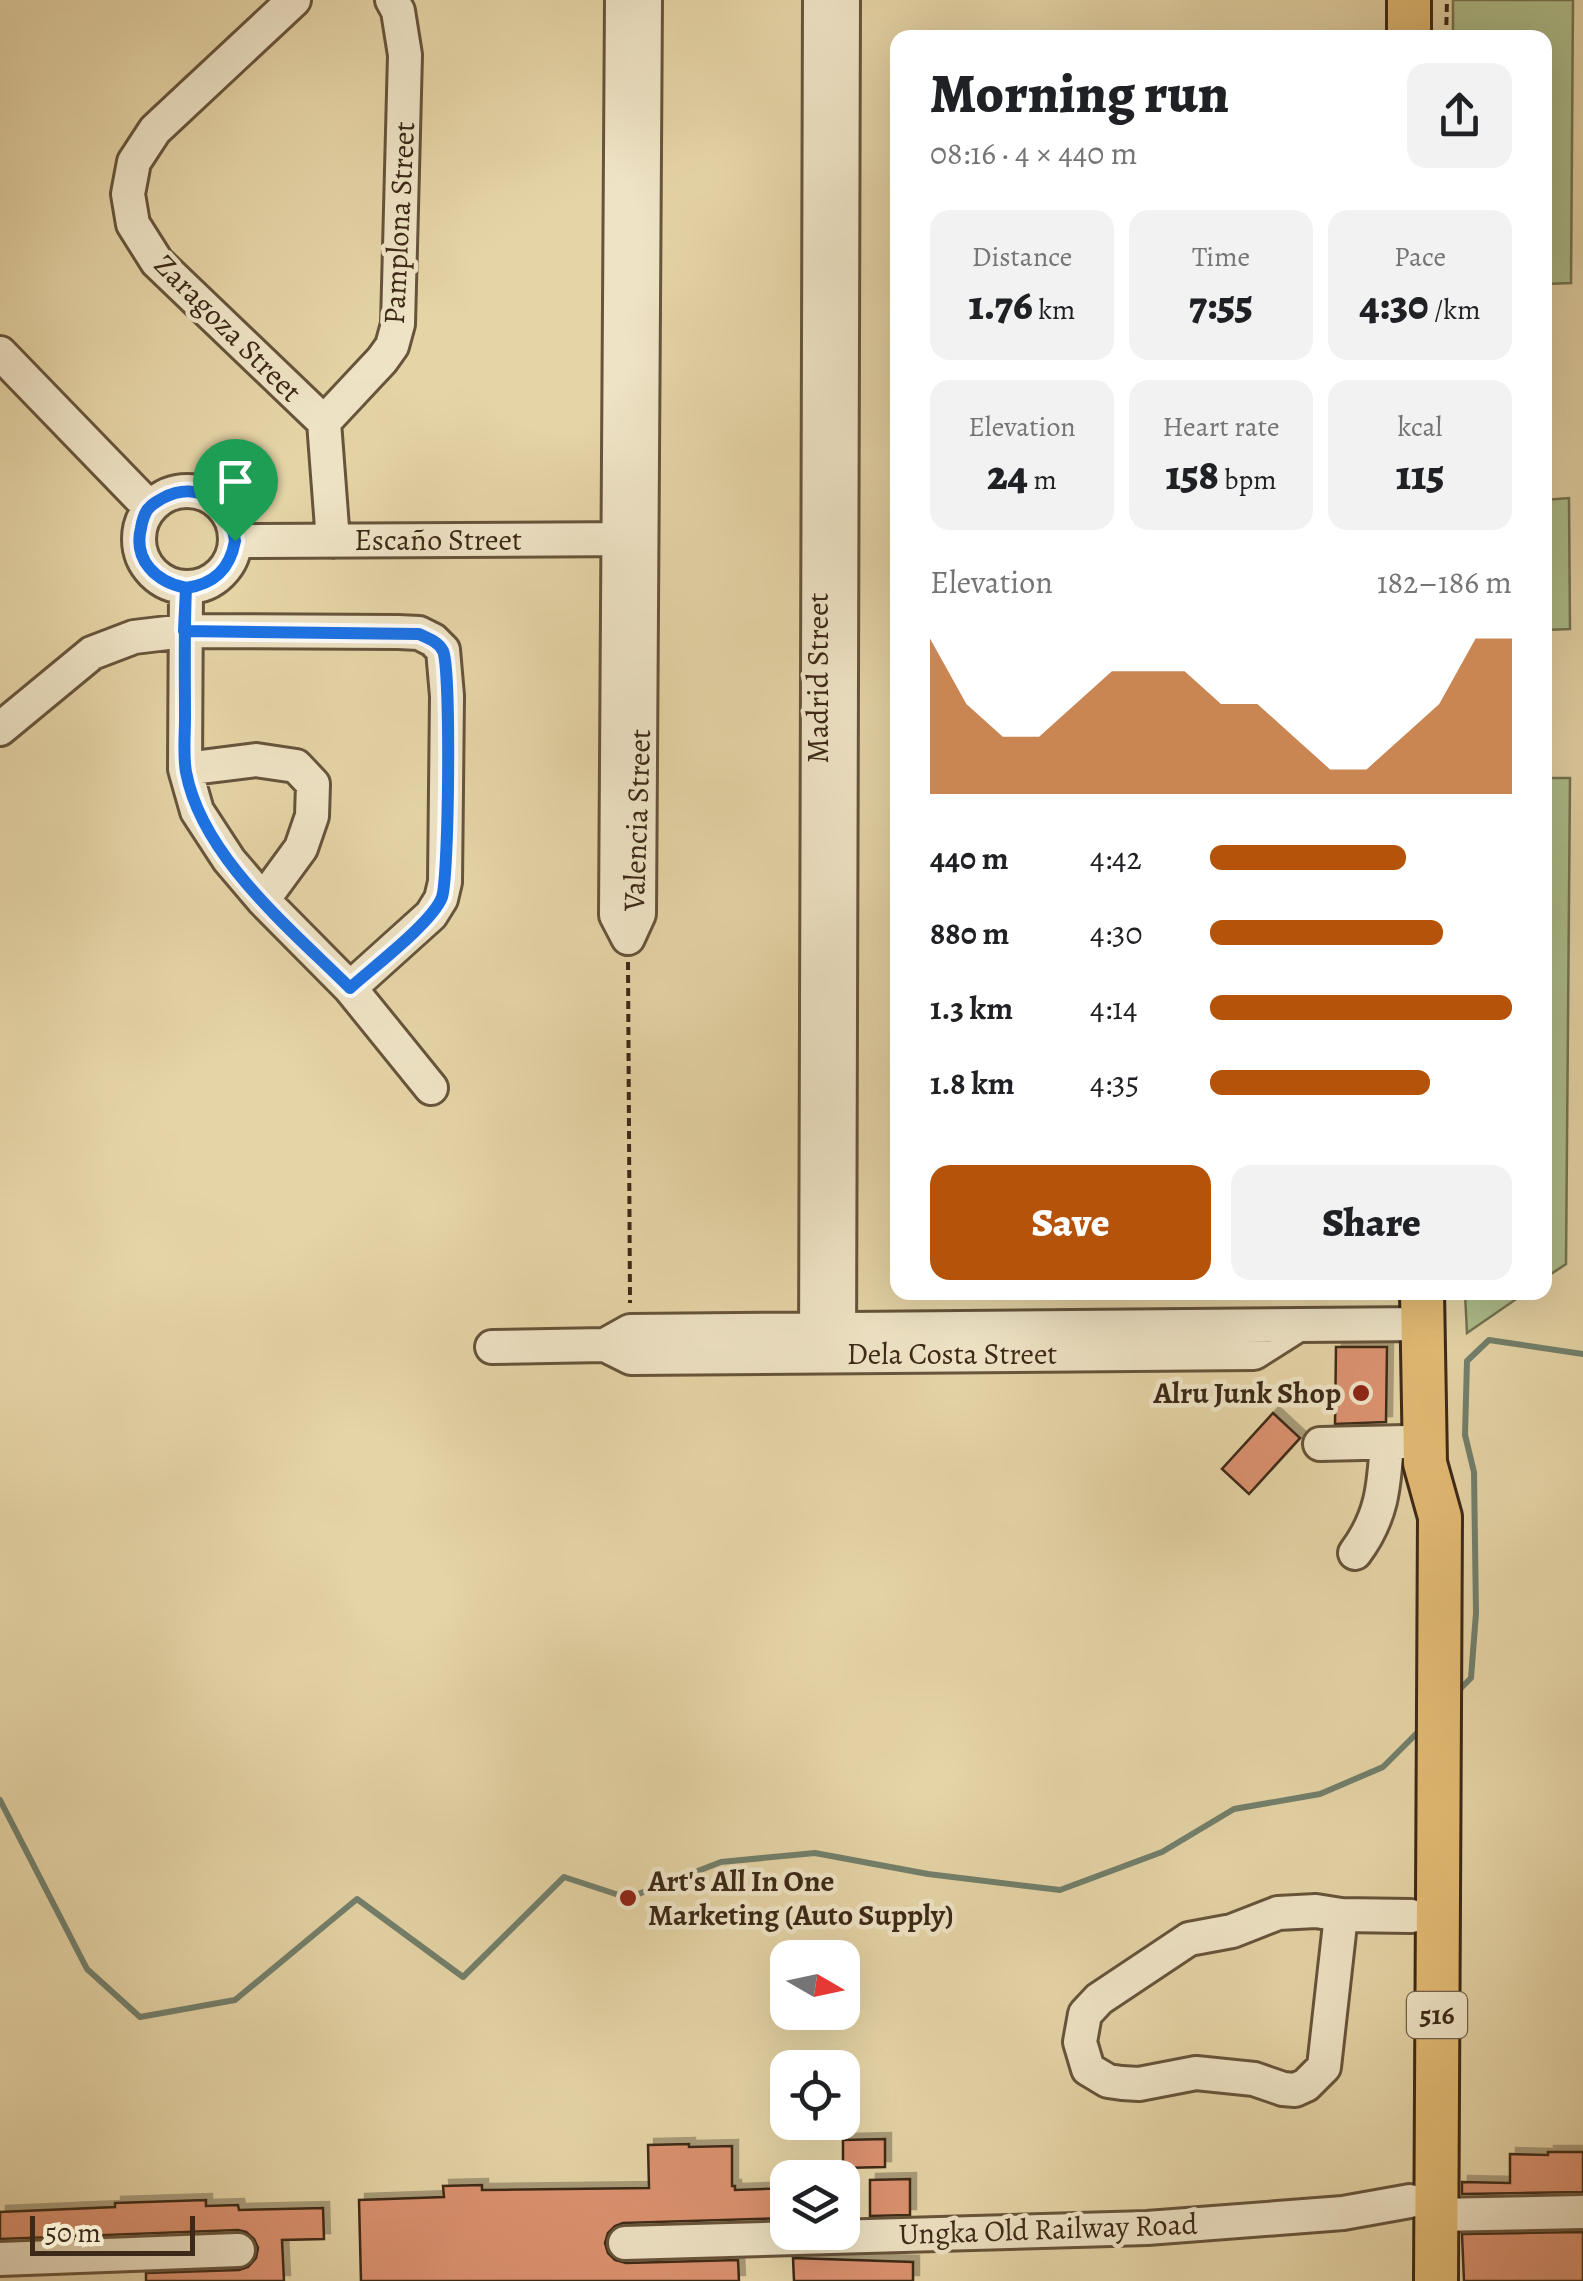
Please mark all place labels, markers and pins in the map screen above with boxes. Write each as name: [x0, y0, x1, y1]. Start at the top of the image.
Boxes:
pin: [193, 439, 278, 542]
place label: Alru Junk Shop: [1152, 1373, 1341, 1413]
marker: Alru Junk Shop: [1350, 1382, 1372, 1404]
place label: Art's All In One Marketing (Auto Supply): [647, 1861, 954, 1935]
marker: Art's All In One Marketing (Auto Supply): [617, 1887, 639, 1909]

